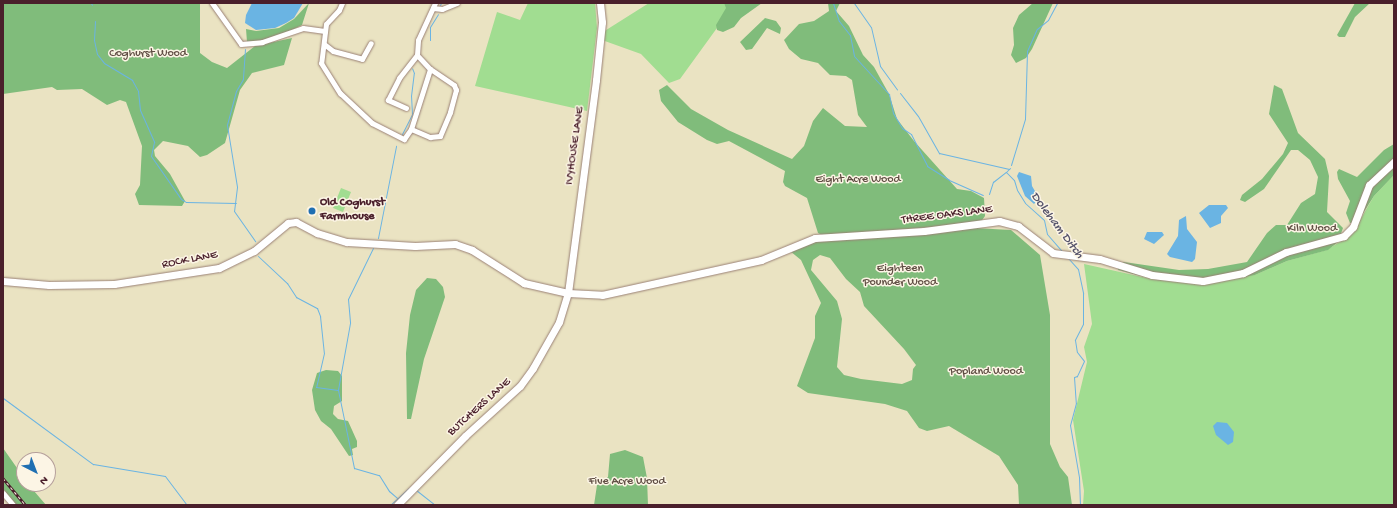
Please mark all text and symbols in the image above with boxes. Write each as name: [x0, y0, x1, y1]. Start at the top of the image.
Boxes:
park label: Coghurst Wood: [109, 48, 187, 62]
street label: IVYHOUSE LANE: [563, 106, 589, 186]
park label: Eight Acre Wood: [815, 174, 901, 188]
water label: Doleham Ditch: [1026, 190, 1086, 262]
place label: Old Coghurst Farmhouse: [320, 197, 385, 225]
street label: THREE OAKS LANE: [901, 203, 993, 229]
marker: Old Coghurst Farmhouse: [307, 206, 317, 216]
park label: Kiln Wood: [1287, 223, 1337, 237]
street label: ROCK LANE: [161, 249, 219, 273]
park label: Eighteen Pounder Wood: [863, 263, 937, 291]
park label: Popland Wood: [949, 366, 1023, 380]
street label: BUTCHERS LANE: [445, 376, 515, 440]
north arrow: [16, 452, 56, 492]
text: N: [37, 473, 50, 487]
park label: Five Acre Wood: [588, 476, 666, 490]

